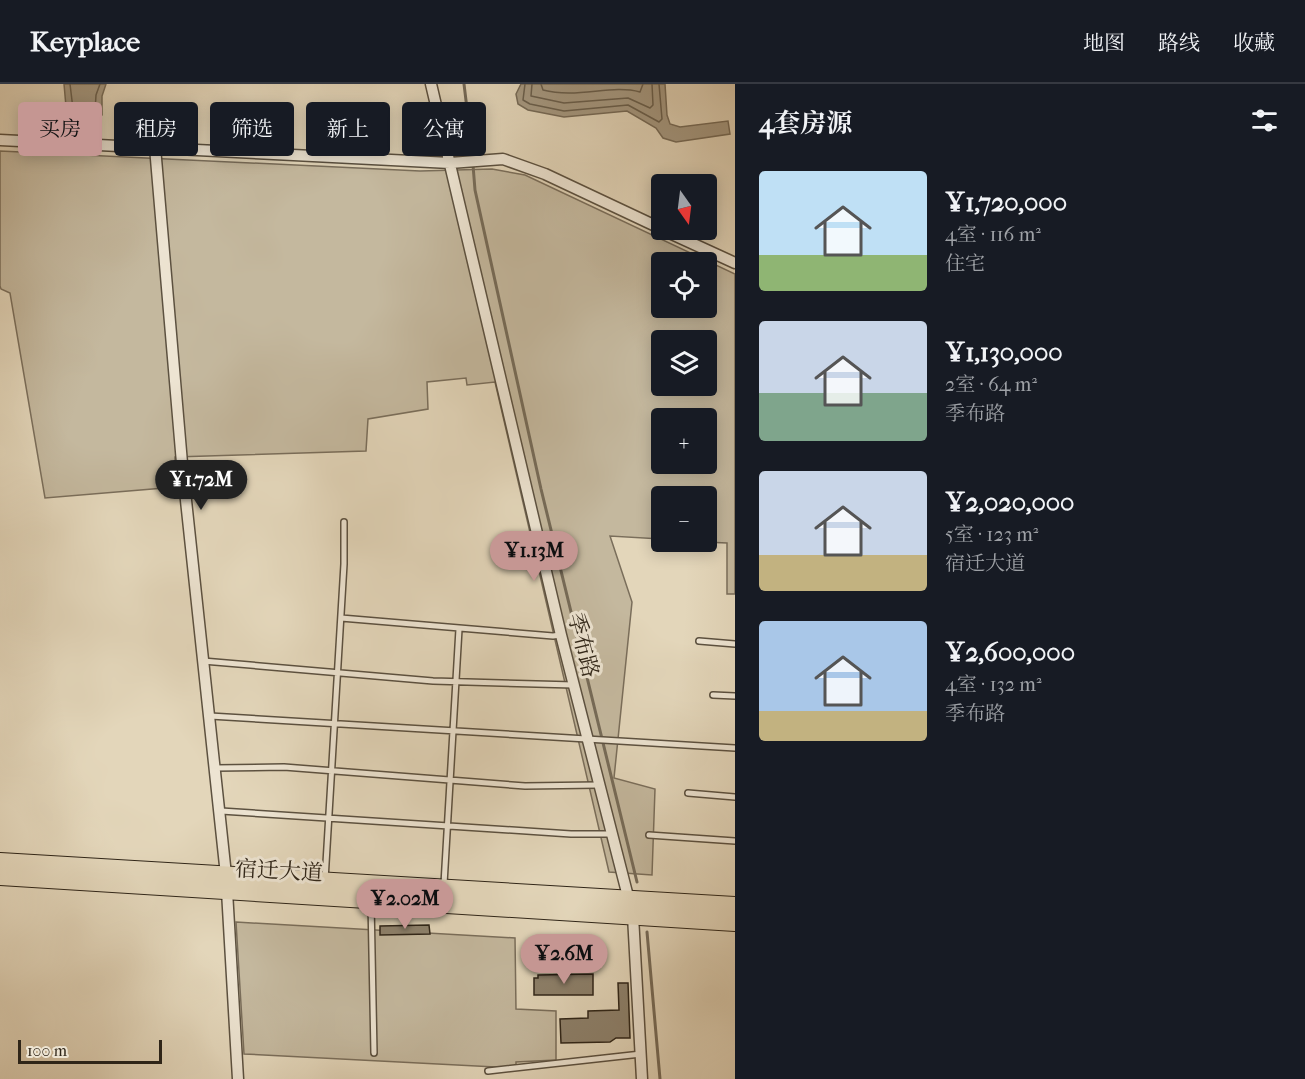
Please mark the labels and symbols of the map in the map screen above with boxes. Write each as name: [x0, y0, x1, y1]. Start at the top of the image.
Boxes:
north arrow: [651, 174, 717, 240]
pin: ¥1.72M: [152, 460, 250, 511]
pin: ¥1.13M: [485, 531, 583, 582]
street label: 季布路: [562, 610, 604, 680]
street label: 宿迁大道: [234, 856, 324, 886]
pin: ¥2.02M: [356, 879, 454, 930]
pin: ¥2.6M: [522, 934, 606, 985]
scale bar: [18, 1037, 162, 1064]

